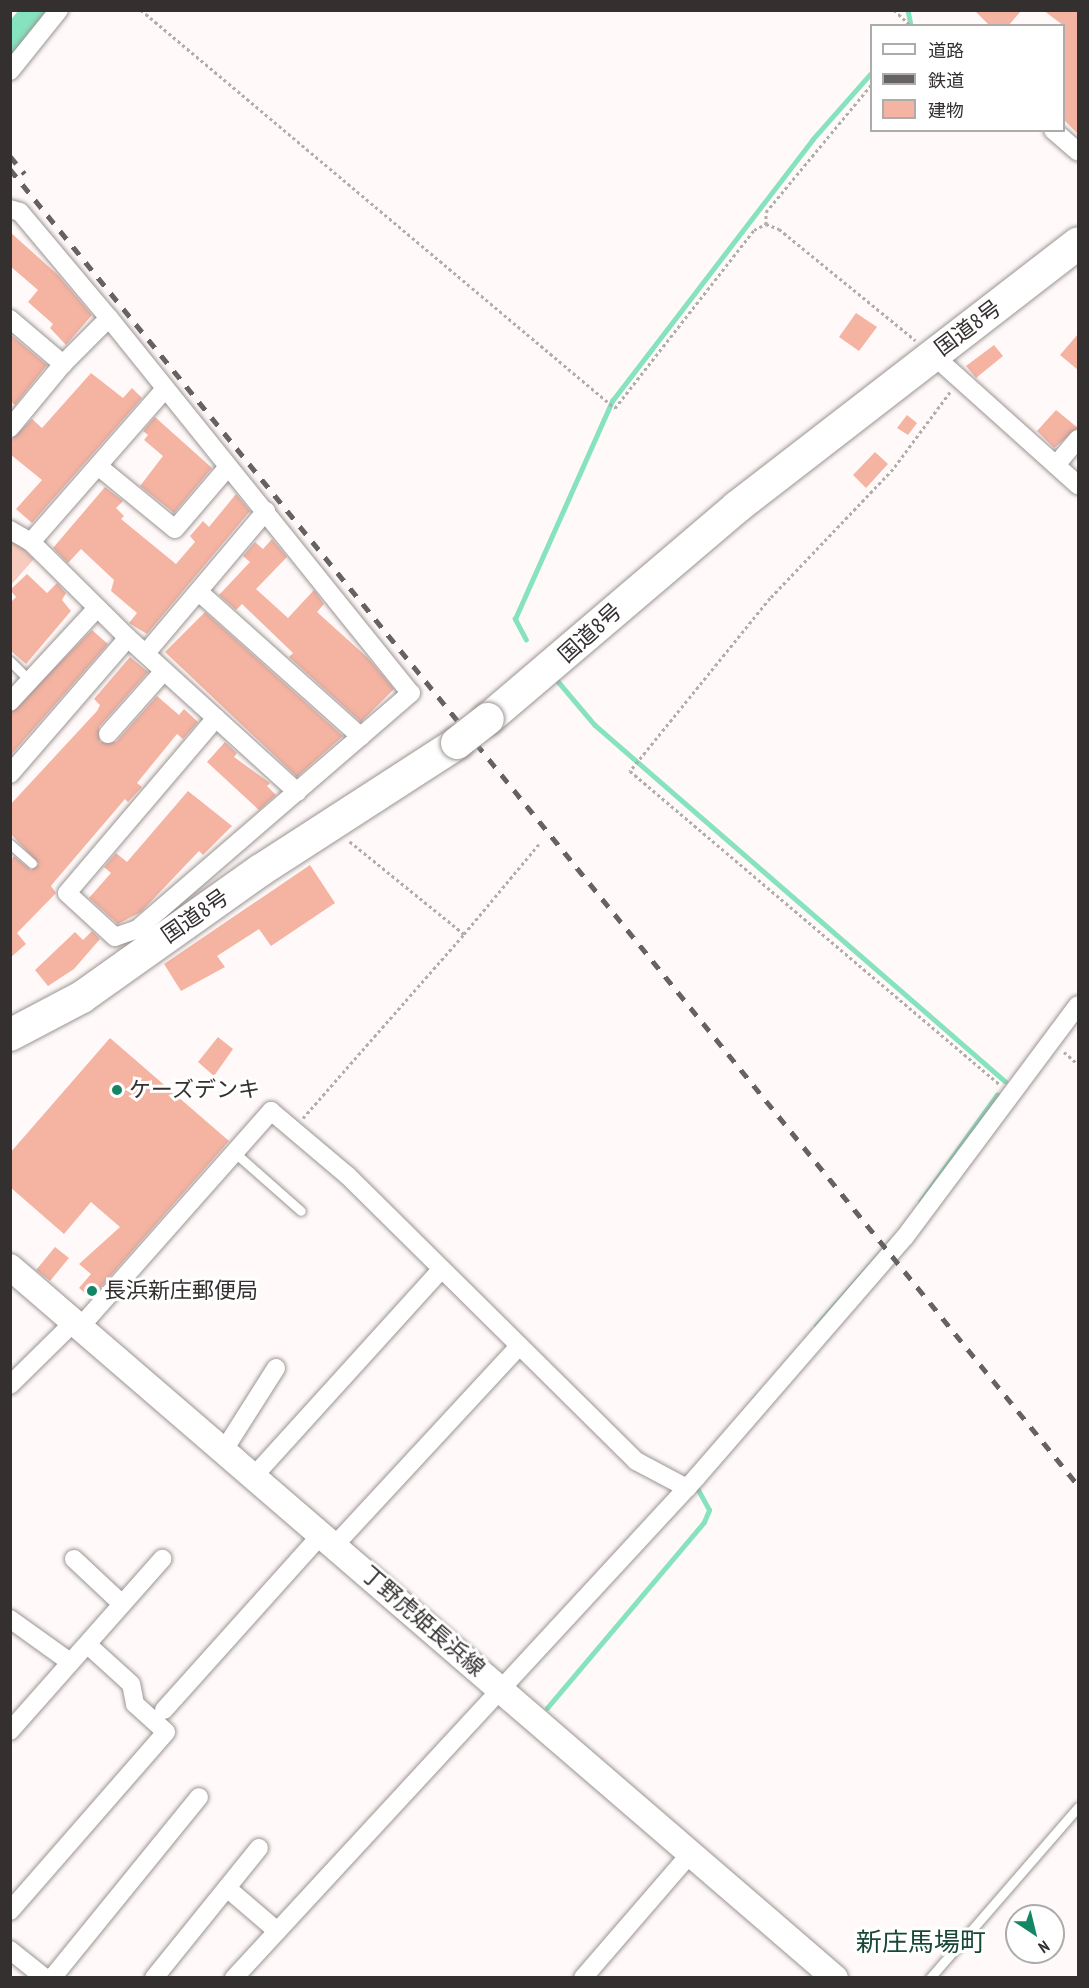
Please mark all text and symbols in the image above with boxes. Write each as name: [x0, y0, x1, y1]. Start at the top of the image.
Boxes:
legend: [870, 24, 1065, 132]
text: 道路: [928, 39, 964, 62]
text: 鉄道: [928, 69, 964, 92]
text: 建物: [928, 99, 964, 122]
street label: 国道8号: [930, 295, 1006, 361]
street label: 国道8号: [553, 598, 627, 668]
street label: 国道8号: [156, 883, 234, 949]
place label: ケーズデンキ: [129, 1077, 261, 1103]
marker: ケーズデンキ: [110, 1083, 124, 1097]
place label: 長浜新庄郵便局: [104, 1278, 258, 1304]
marker: 長浜新庄郵便局: [85, 1284, 99, 1298]
street label: 丁野虎姫長浜線: [356, 1561, 490, 1681]
north arrow: [1005, 1904, 1065, 1964]
district label: 新庄馬場町: [856, 1926, 986, 1958]
text: N: [1035, 1936, 1053, 1958]

